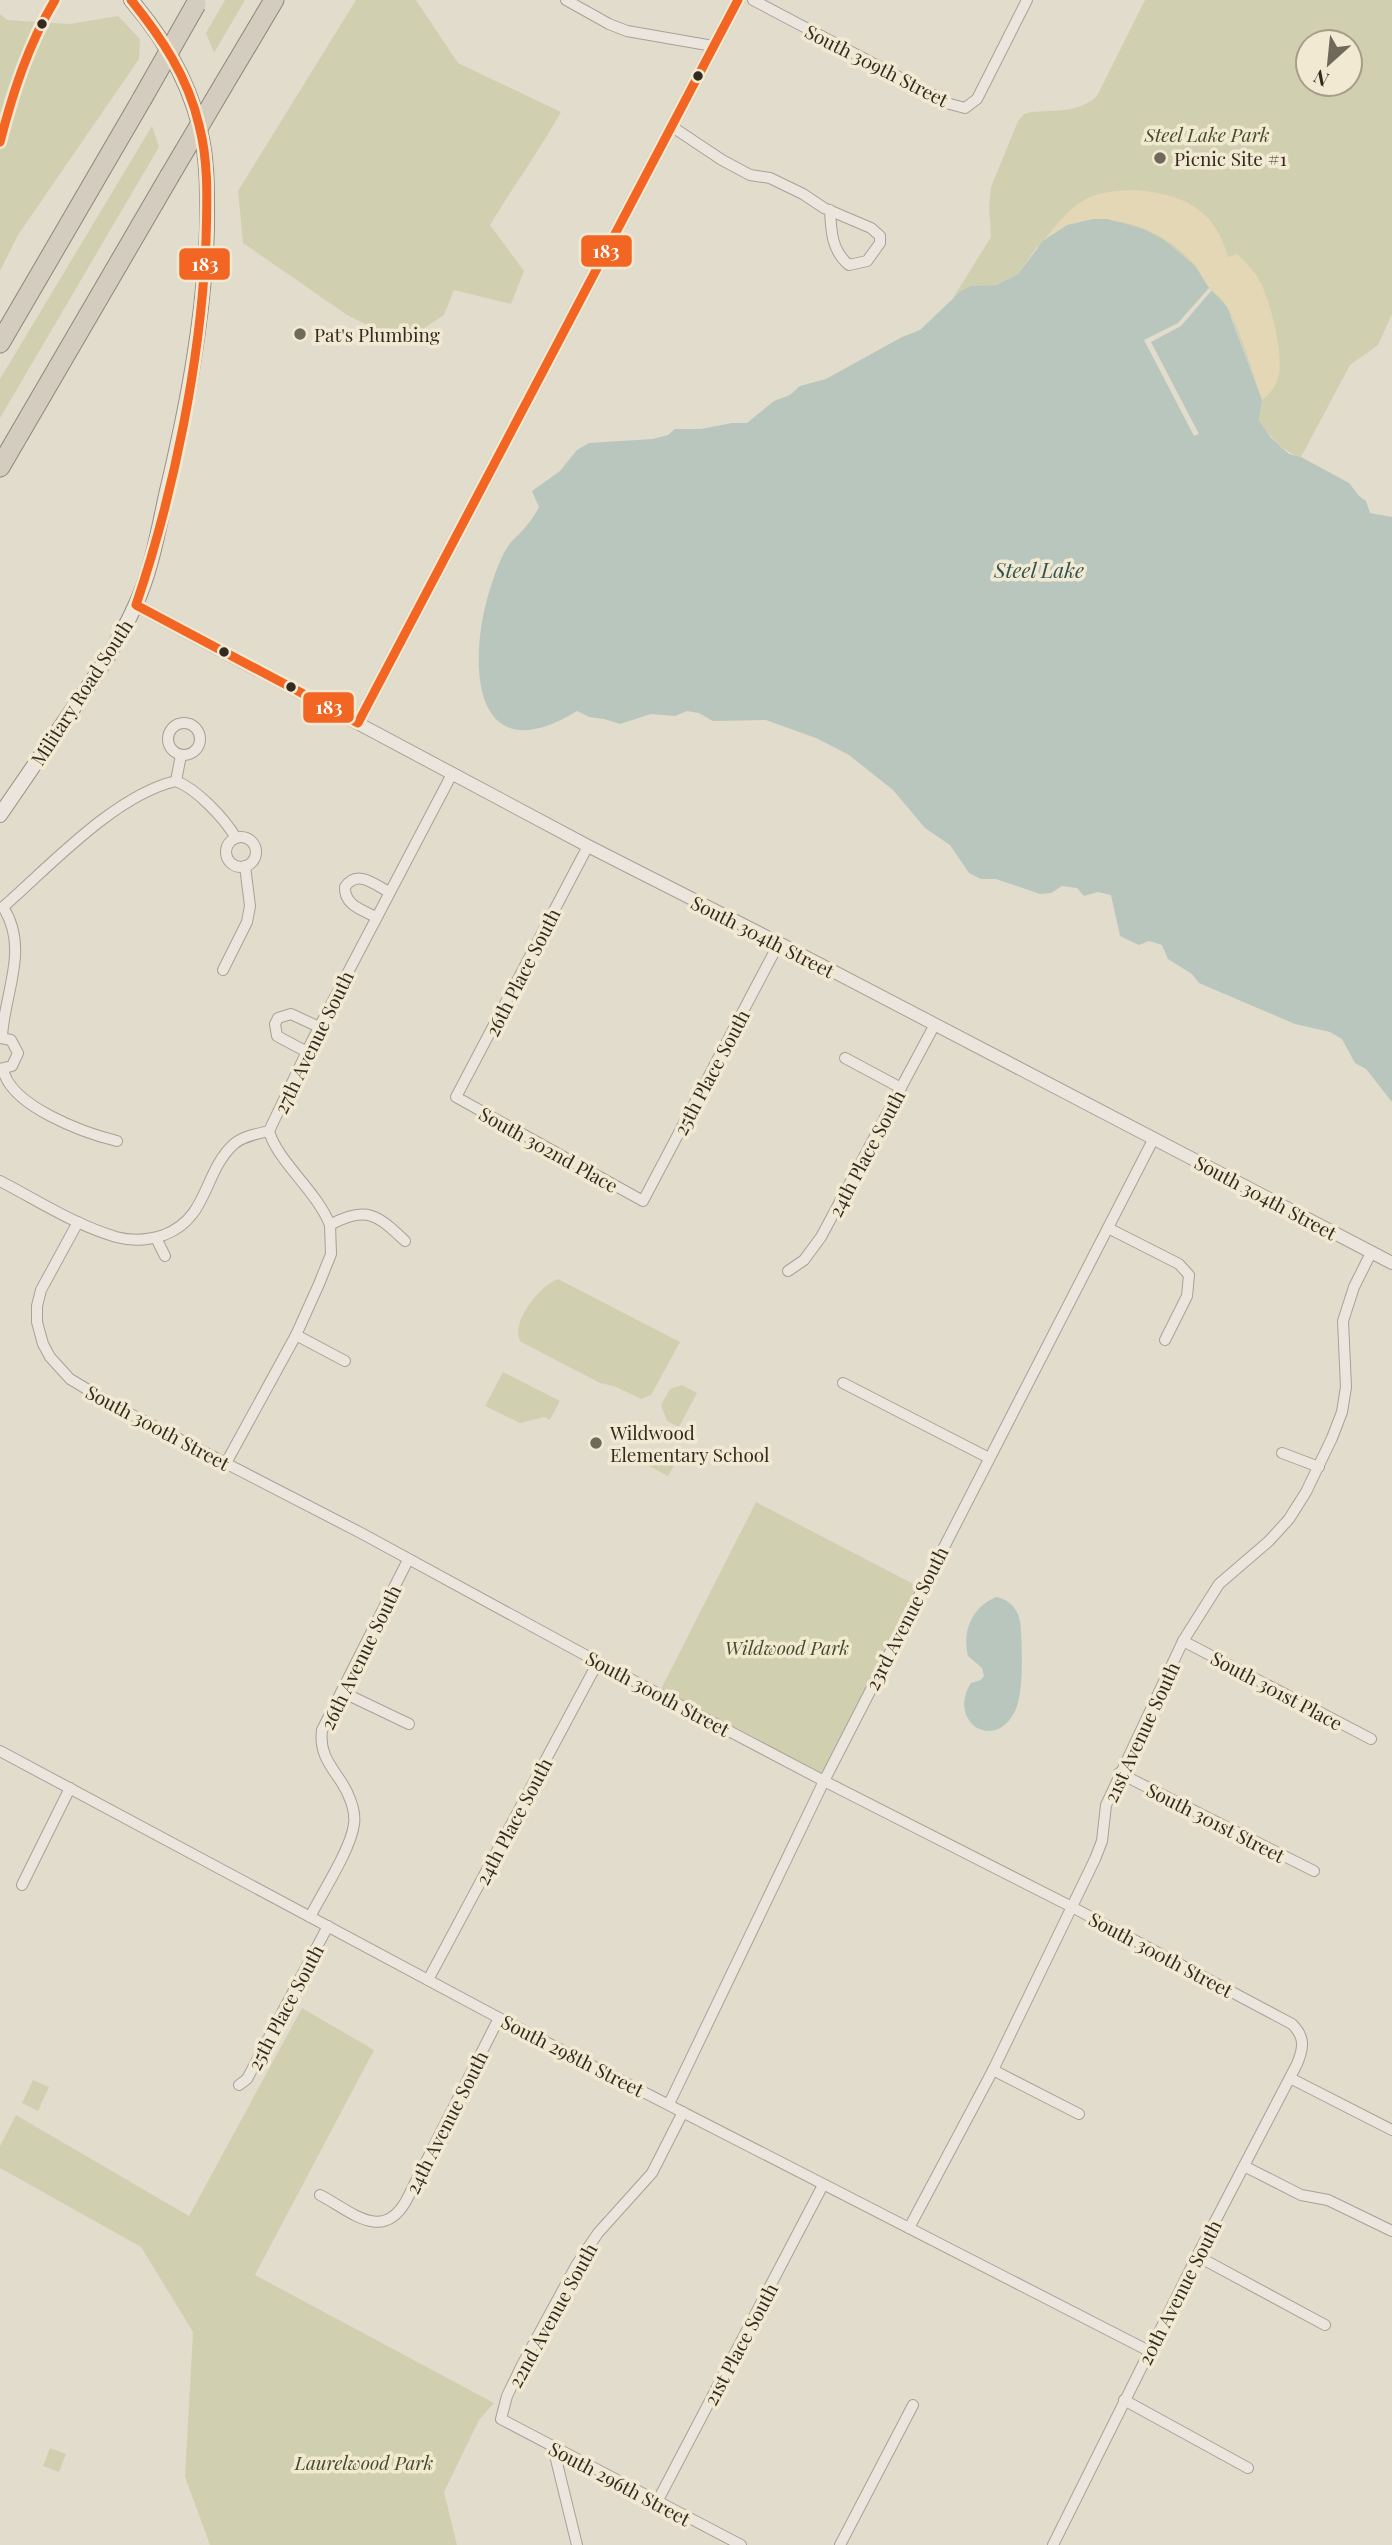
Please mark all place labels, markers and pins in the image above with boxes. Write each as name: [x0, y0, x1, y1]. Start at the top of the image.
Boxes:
unlabelled marker: [35, 17, 49, 31]
unlabelled marker: [691, 69, 705, 83]
place label: Picnic Site #1: [1174, 145, 1287, 171]
marker: Picnic Site #1: [1152, 150, 1168, 166]
place label: Pat's Plumbing: [314, 321, 440, 347]
marker: Pat's Plumbing: [292, 326, 308, 342]
unlabelled marker: [217, 645, 231, 659]
unlabelled marker: [284, 680, 298, 694]
place label: Wildwood Elementary School: [609, 1419, 770, 1467]
marker: Wildwood Elementary School: [588, 1435, 604, 1451]

